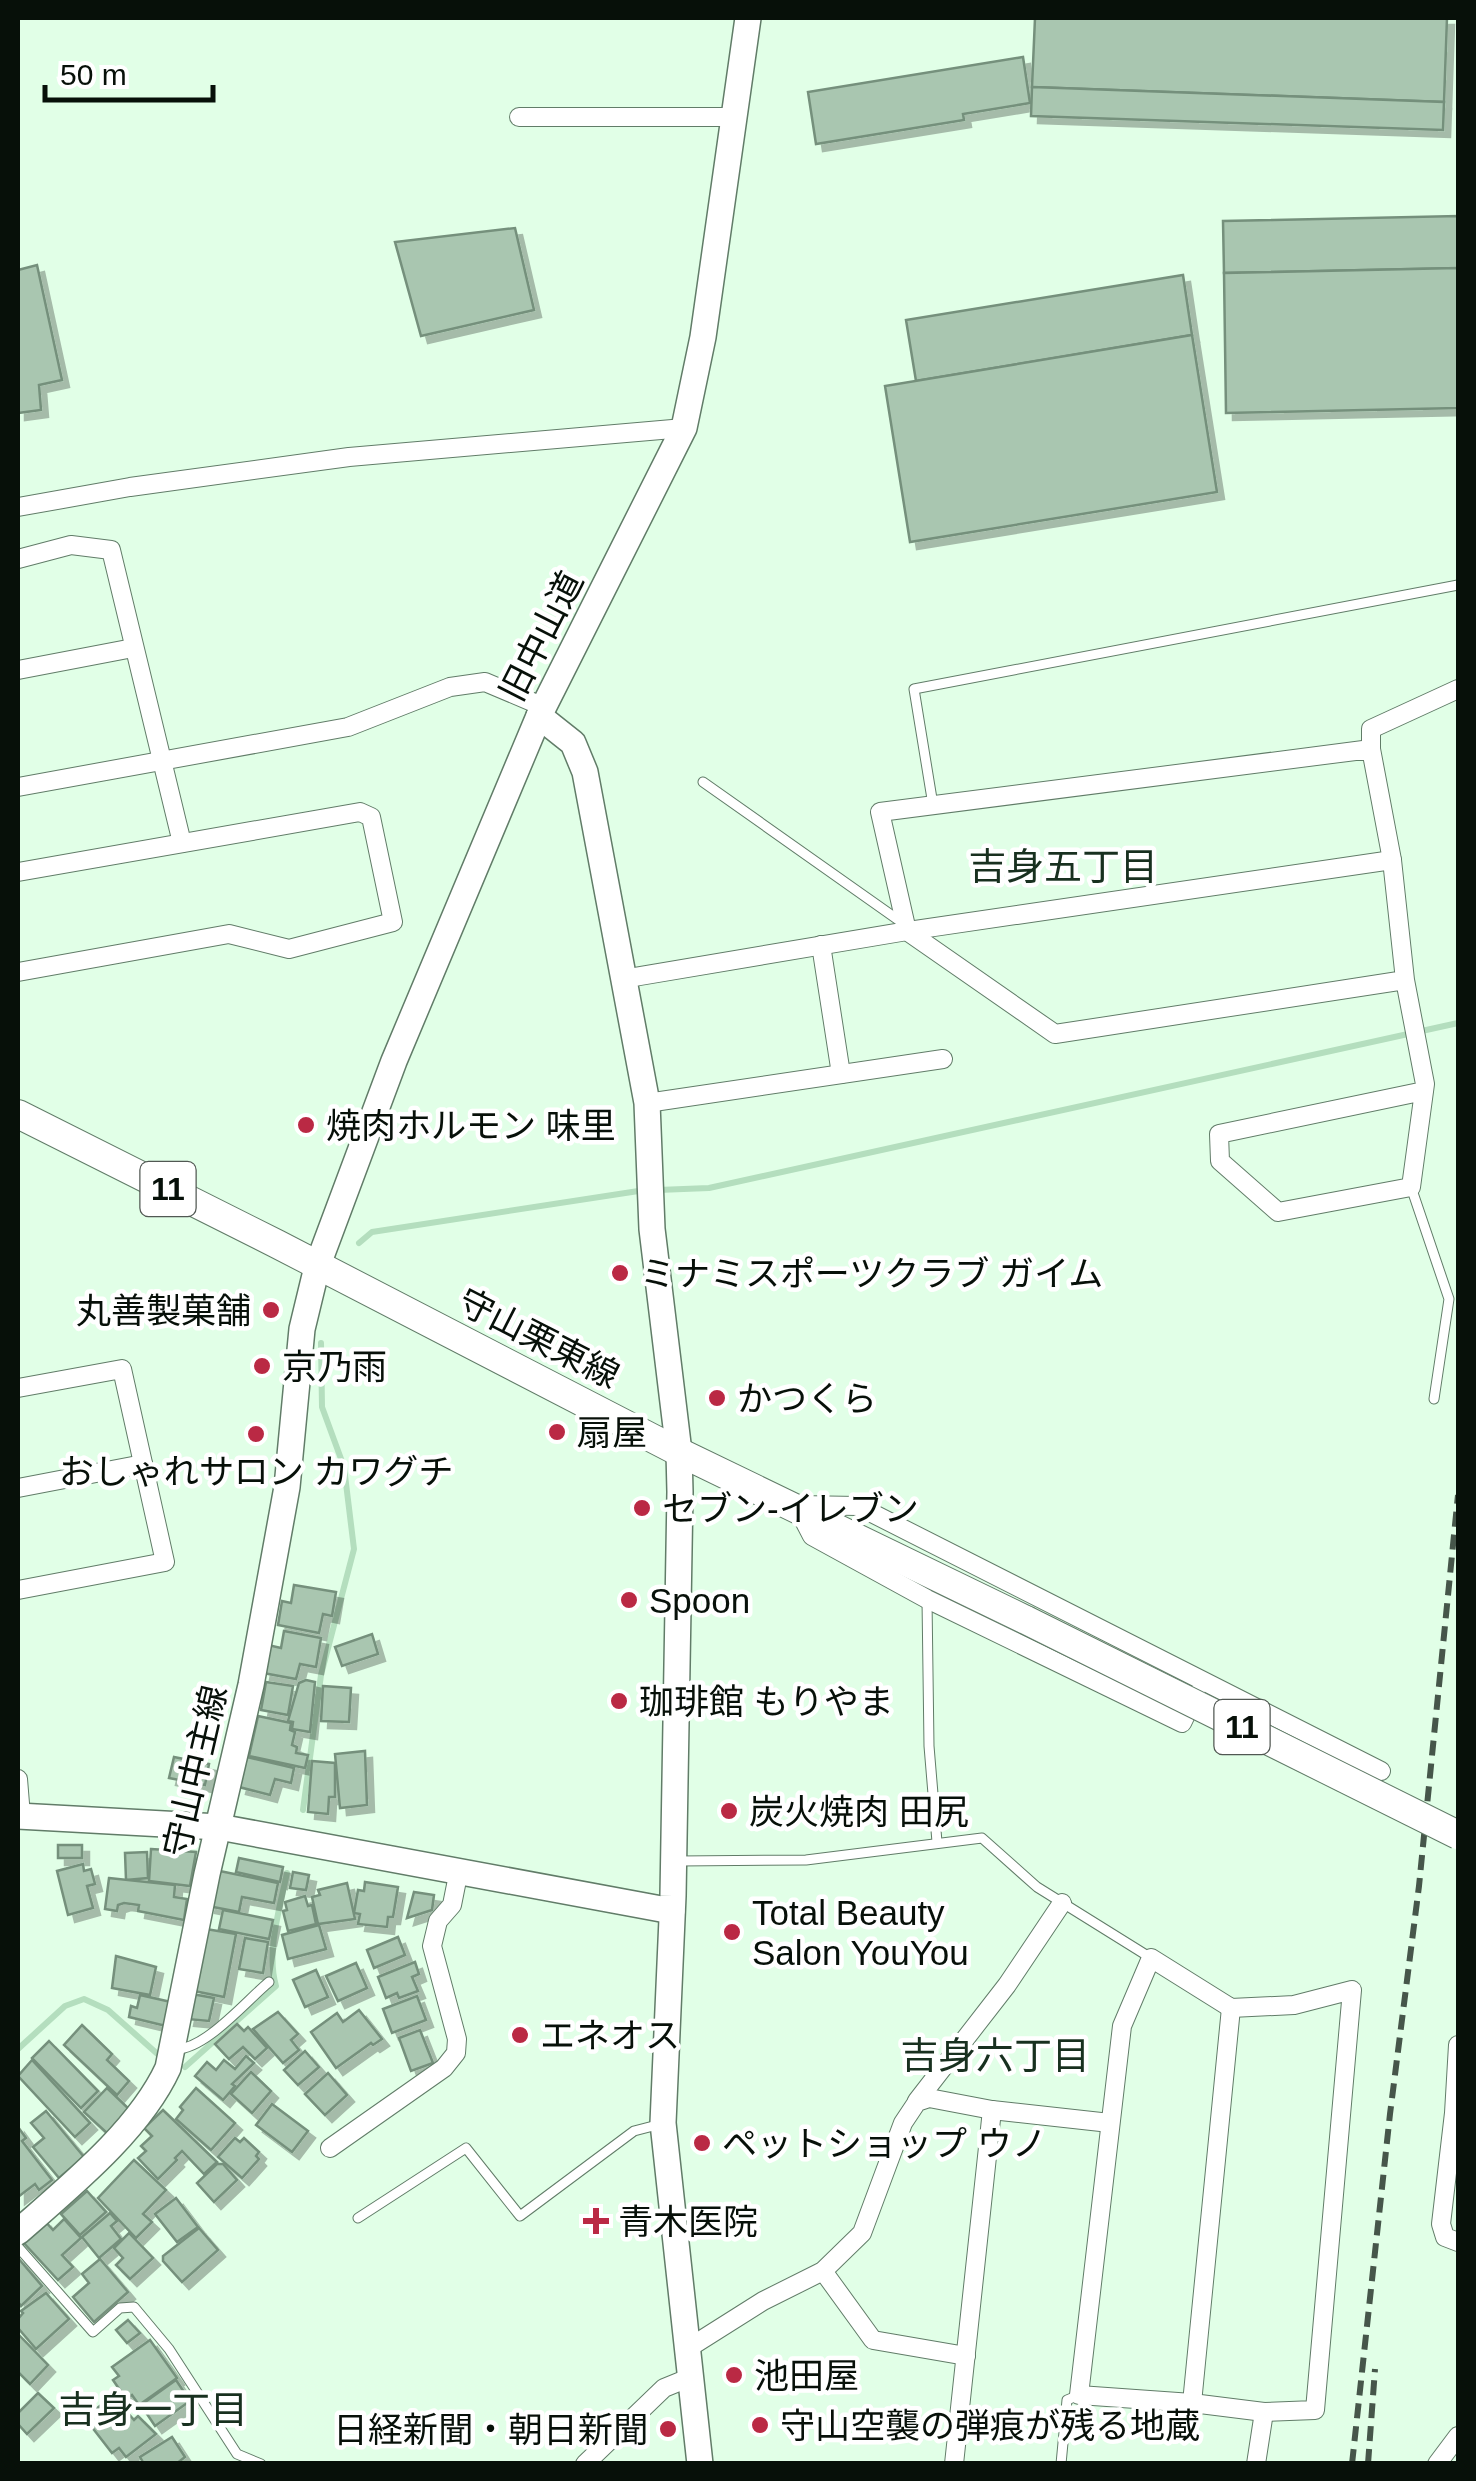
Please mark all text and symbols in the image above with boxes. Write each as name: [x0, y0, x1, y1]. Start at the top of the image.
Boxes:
scale bar: [45, 40, 212, 102]
text: 50 m: [60, 58, 127, 91]
street label: 旧中山道: [492, 565, 590, 707]
district label: 吉身五丁目: [968, 846, 1158, 888]
place label: 焼肉ホルモン 味里: [326, 1106, 616, 1145]
marker: 焼肉ホルモン 味里: [295, 1114, 317, 1136]
road number: 11: [140, 1162, 196, 1216]
place label: ミナミスポーツクラブ ガイム: [640, 1254, 1103, 1293]
marker: ミナミスポーツクラブ ガイム: [609, 1262, 631, 1284]
street label: 守山栗東線: [452, 1281, 626, 1395]
place label: 丸善製菓舗: [76, 1291, 251, 1330]
marker: 丸善製菓舗: [260, 1299, 282, 1321]
place label: 京乃雨: [282, 1347, 387, 1386]
marker: 京乃雨: [251, 1355, 273, 1377]
place label: かつくら: [737, 1379, 877, 1418]
marker: かつくら: [706, 1387, 728, 1409]
place label: 扇屋: [577, 1413, 647, 1452]
marker: 扇屋: [546, 1421, 568, 1443]
marker: おしゃれサロン カワグチ: [245, 1423, 267, 1445]
place label: おしゃれサロン カワグチ: [59, 1452, 453, 1491]
place label: セブン-イレブン: [662, 1489, 919, 1528]
marker: セブン-イレブン: [631, 1497, 653, 1519]
place label: Spoon: [649, 1581, 750, 1620]
marker: Spoon: [618, 1589, 640, 1611]
street label: 守山中主線: [156, 1681, 234, 1861]
place label: 珈琲館 もりやま: [639, 1682, 894, 1721]
marker: 珈琲館 もりやま: [608, 1690, 630, 1712]
road number: 11: [1214, 1700, 1270, 1754]
place label: 炭火焼肉 田尻: [749, 1792, 969, 1831]
marker: 炭火焼肉 田尻: [718, 1800, 740, 1822]
place label: Total Beauty Salon YouYou: [752, 1893, 969, 1972]
marker: Total Beauty Salon YouYou: [721, 1921, 743, 1943]
place label: エネオス: [540, 2016, 680, 2055]
marker: エネオス: [509, 2024, 531, 2046]
district label: 吉身六丁目: [900, 2035, 1090, 2077]
place label: ペットショップ ウノ: [722, 2124, 1047, 2163]
marker: ペットショップ ウノ: [691, 2132, 713, 2154]
place label: 青木医院: [618, 2202, 758, 2241]
marker: 青木医院: [583, 2208, 609, 2234]
place label: 池田屋: [754, 2356, 859, 2395]
marker: 池田屋: [723, 2364, 745, 2386]
district label: 吉身一丁目: [58, 2389, 248, 2431]
place label: 守山空襲の弾痕が残る地蔵: [780, 2406, 1200, 2445]
place label: 日経新聞・朝日新聞: [333, 2410, 648, 2449]
marker: 守山空襲の弾痕が残る地蔵: [749, 2414, 771, 2436]
marker: 日経新聞・朝日新聞: [657, 2418, 679, 2440]

